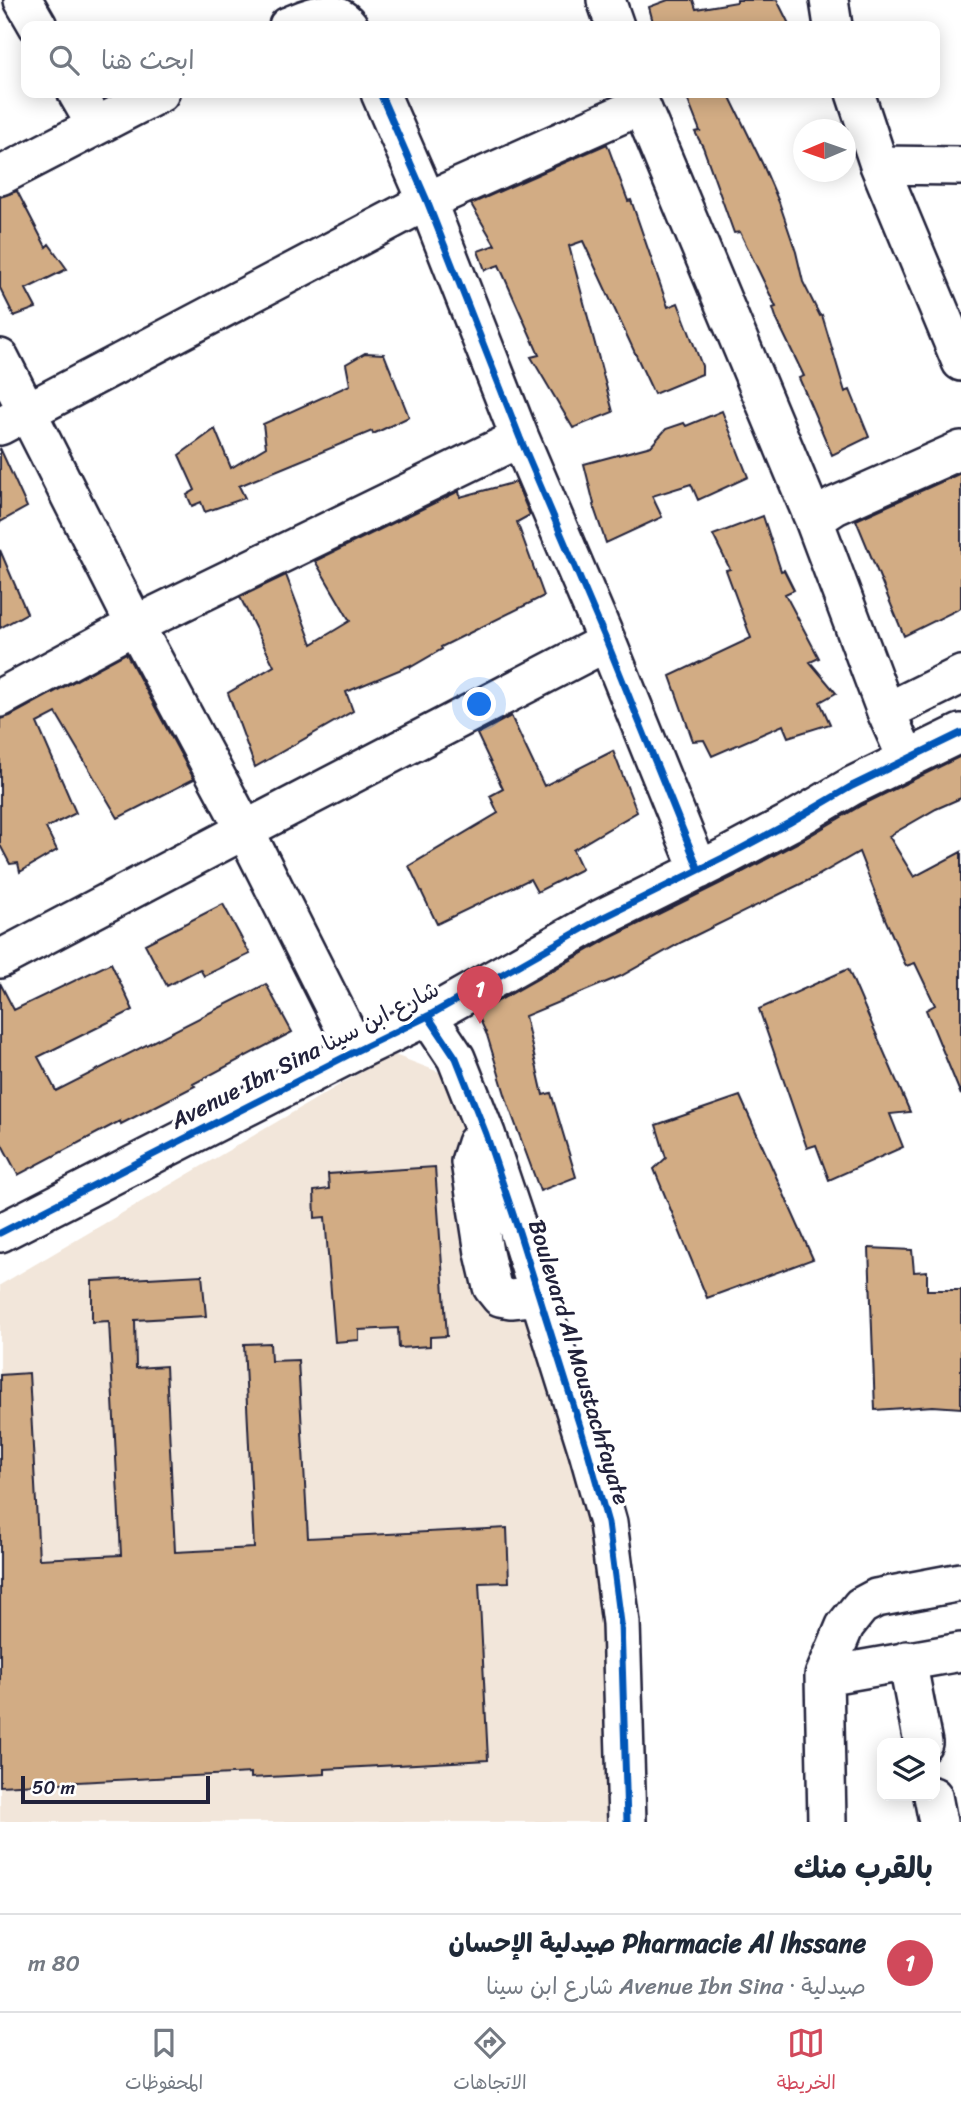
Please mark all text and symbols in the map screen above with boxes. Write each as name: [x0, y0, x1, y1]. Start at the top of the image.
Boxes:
search box: [21, 21, 940, 98]
text: ابحث هنا: [101, 37, 195, 83]
icon: search: [45, 41, 83, 79]
north arrow: [793, 119, 856, 182]
your location: [462, 687, 496, 721]
pin: 1: [457, 966, 503, 1024]
street label: Avenue Ibn Sina شارع ابن سينا: [162, 969, 447, 1141]
street label: Boulevard Al Moustachfayate: [516, 1214, 642, 1510]
map controls: [877, 1738, 940, 1801]
button: layers: [877, 1738, 940, 1801]
text: 50 m: [32, 1771, 75, 1804]
scale bar: [21, 1773, 210, 1805]
text: بالقرب منك: [794, 1841, 933, 1895]
text: Pharmacie Al Ihssane صيدلية الإحسان: [448, 1920, 866, 1966]
text: 80 m: [28, 1943, 80, 1984]
text: 1: [905, 1943, 915, 1984]
text: صيدلية · Avenue Ibn Sina شارع ابن سينا: [486, 1966, 866, 2007]
tab: المحفوظات: [125, 2024, 203, 2099]
tab: الاتجاهات: [453, 2024, 527, 2099]
tab: الخريطة: [777, 2024, 836, 2099]

